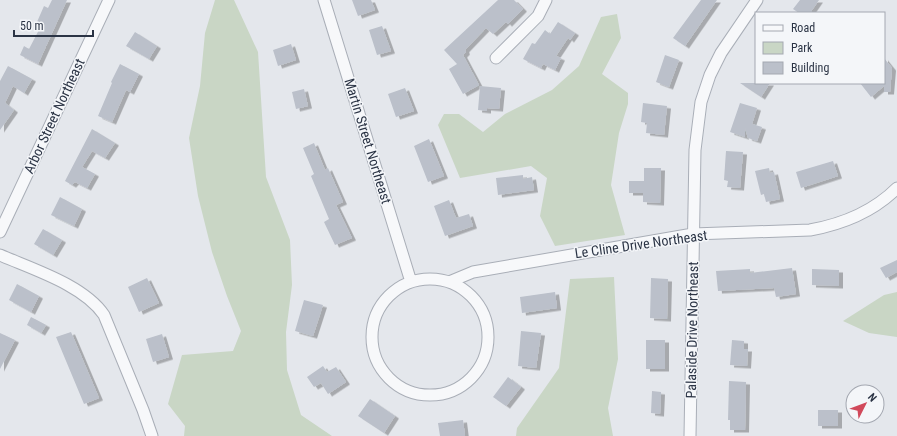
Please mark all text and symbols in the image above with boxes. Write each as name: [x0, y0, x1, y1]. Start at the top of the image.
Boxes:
scale bar: [14, 12, 93, 38]
legend: [755, 12, 885, 84]
text: 50 m: [20, 19, 44, 33]
text: Road: [791, 21, 815, 35]
text: Park: [791, 41, 813, 55]
street label: Arbor Street Northeast: [20, 56, 88, 176]
text: Building: [791, 61, 829, 75]
street label: Martin Street Northeast: [341, 76, 395, 206]
street label: Le Cline Drive Northeast: [574, 227, 708, 261]
street label: Palaside Drive Northeast: [683, 261, 701, 399]
north arrow: [845, 384, 885, 424]
text: N: [865, 391, 879, 405]

